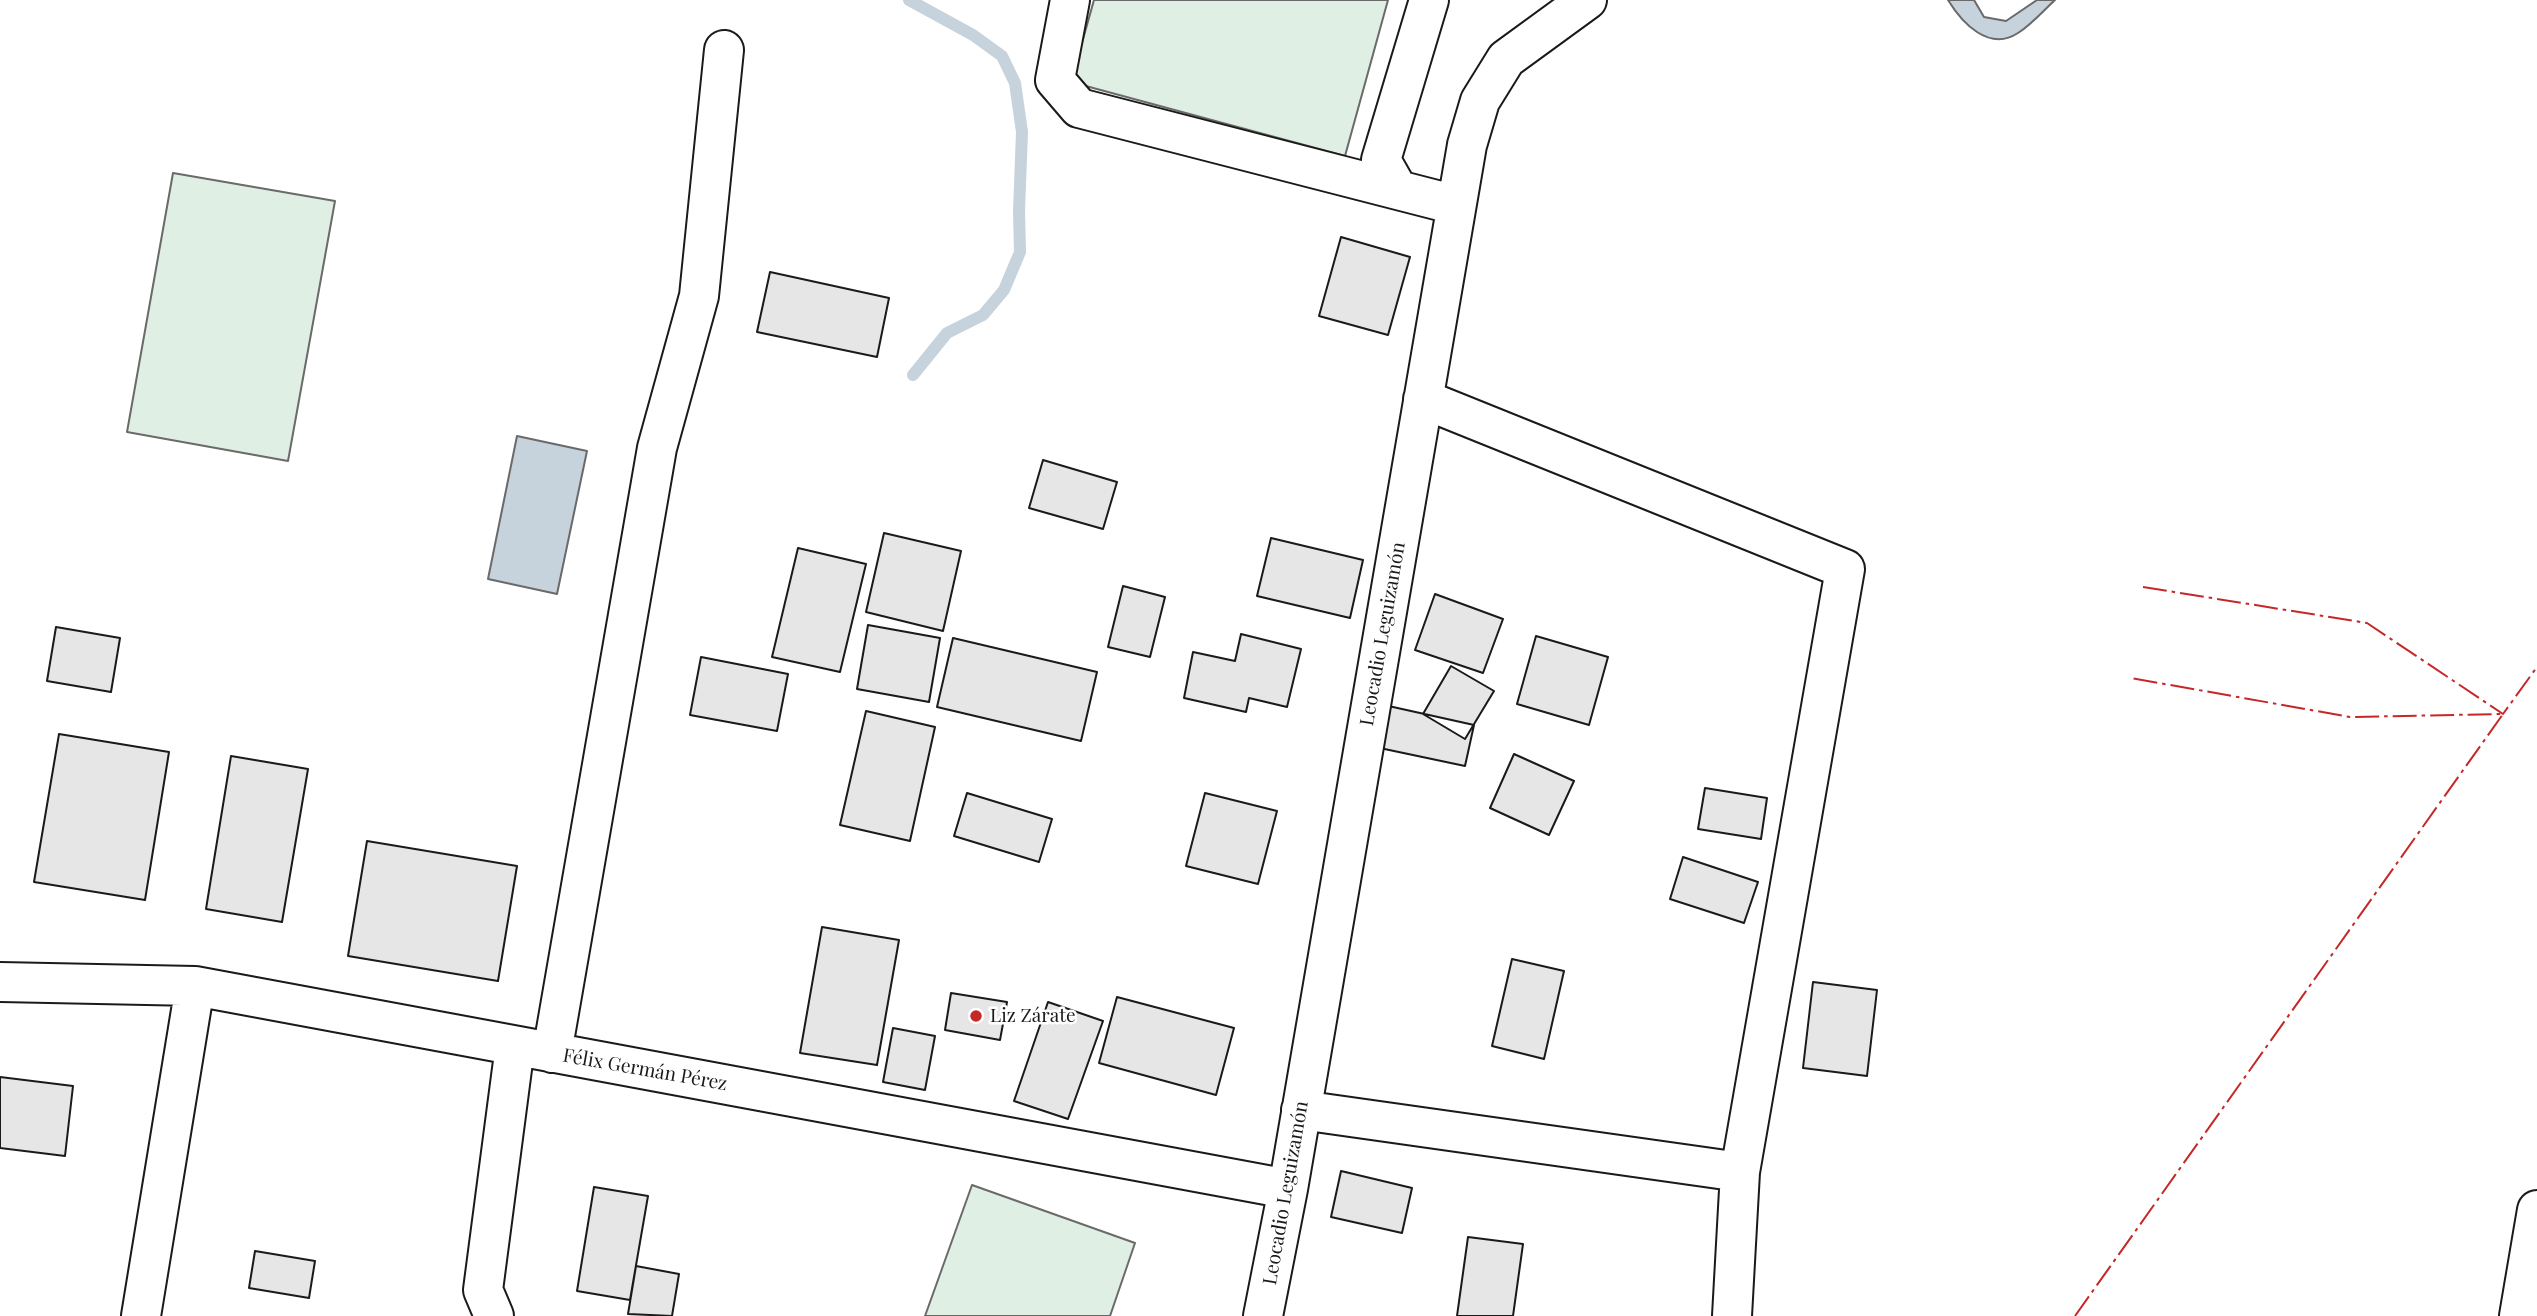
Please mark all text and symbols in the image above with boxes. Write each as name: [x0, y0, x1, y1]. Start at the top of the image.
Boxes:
street label: Leocadio Leguizamón: [1356, 540, 1410, 728]
place label: Liz Zárate: [990, 1005, 1076, 1027]
marker: Liz Zárate: [968, 1008, 984, 1024]
street label: Félix Germán Pérez: [561, 1044, 729, 1096]
street label: Leocadio Leguizamón: [1259, 1099, 1313, 1287]

